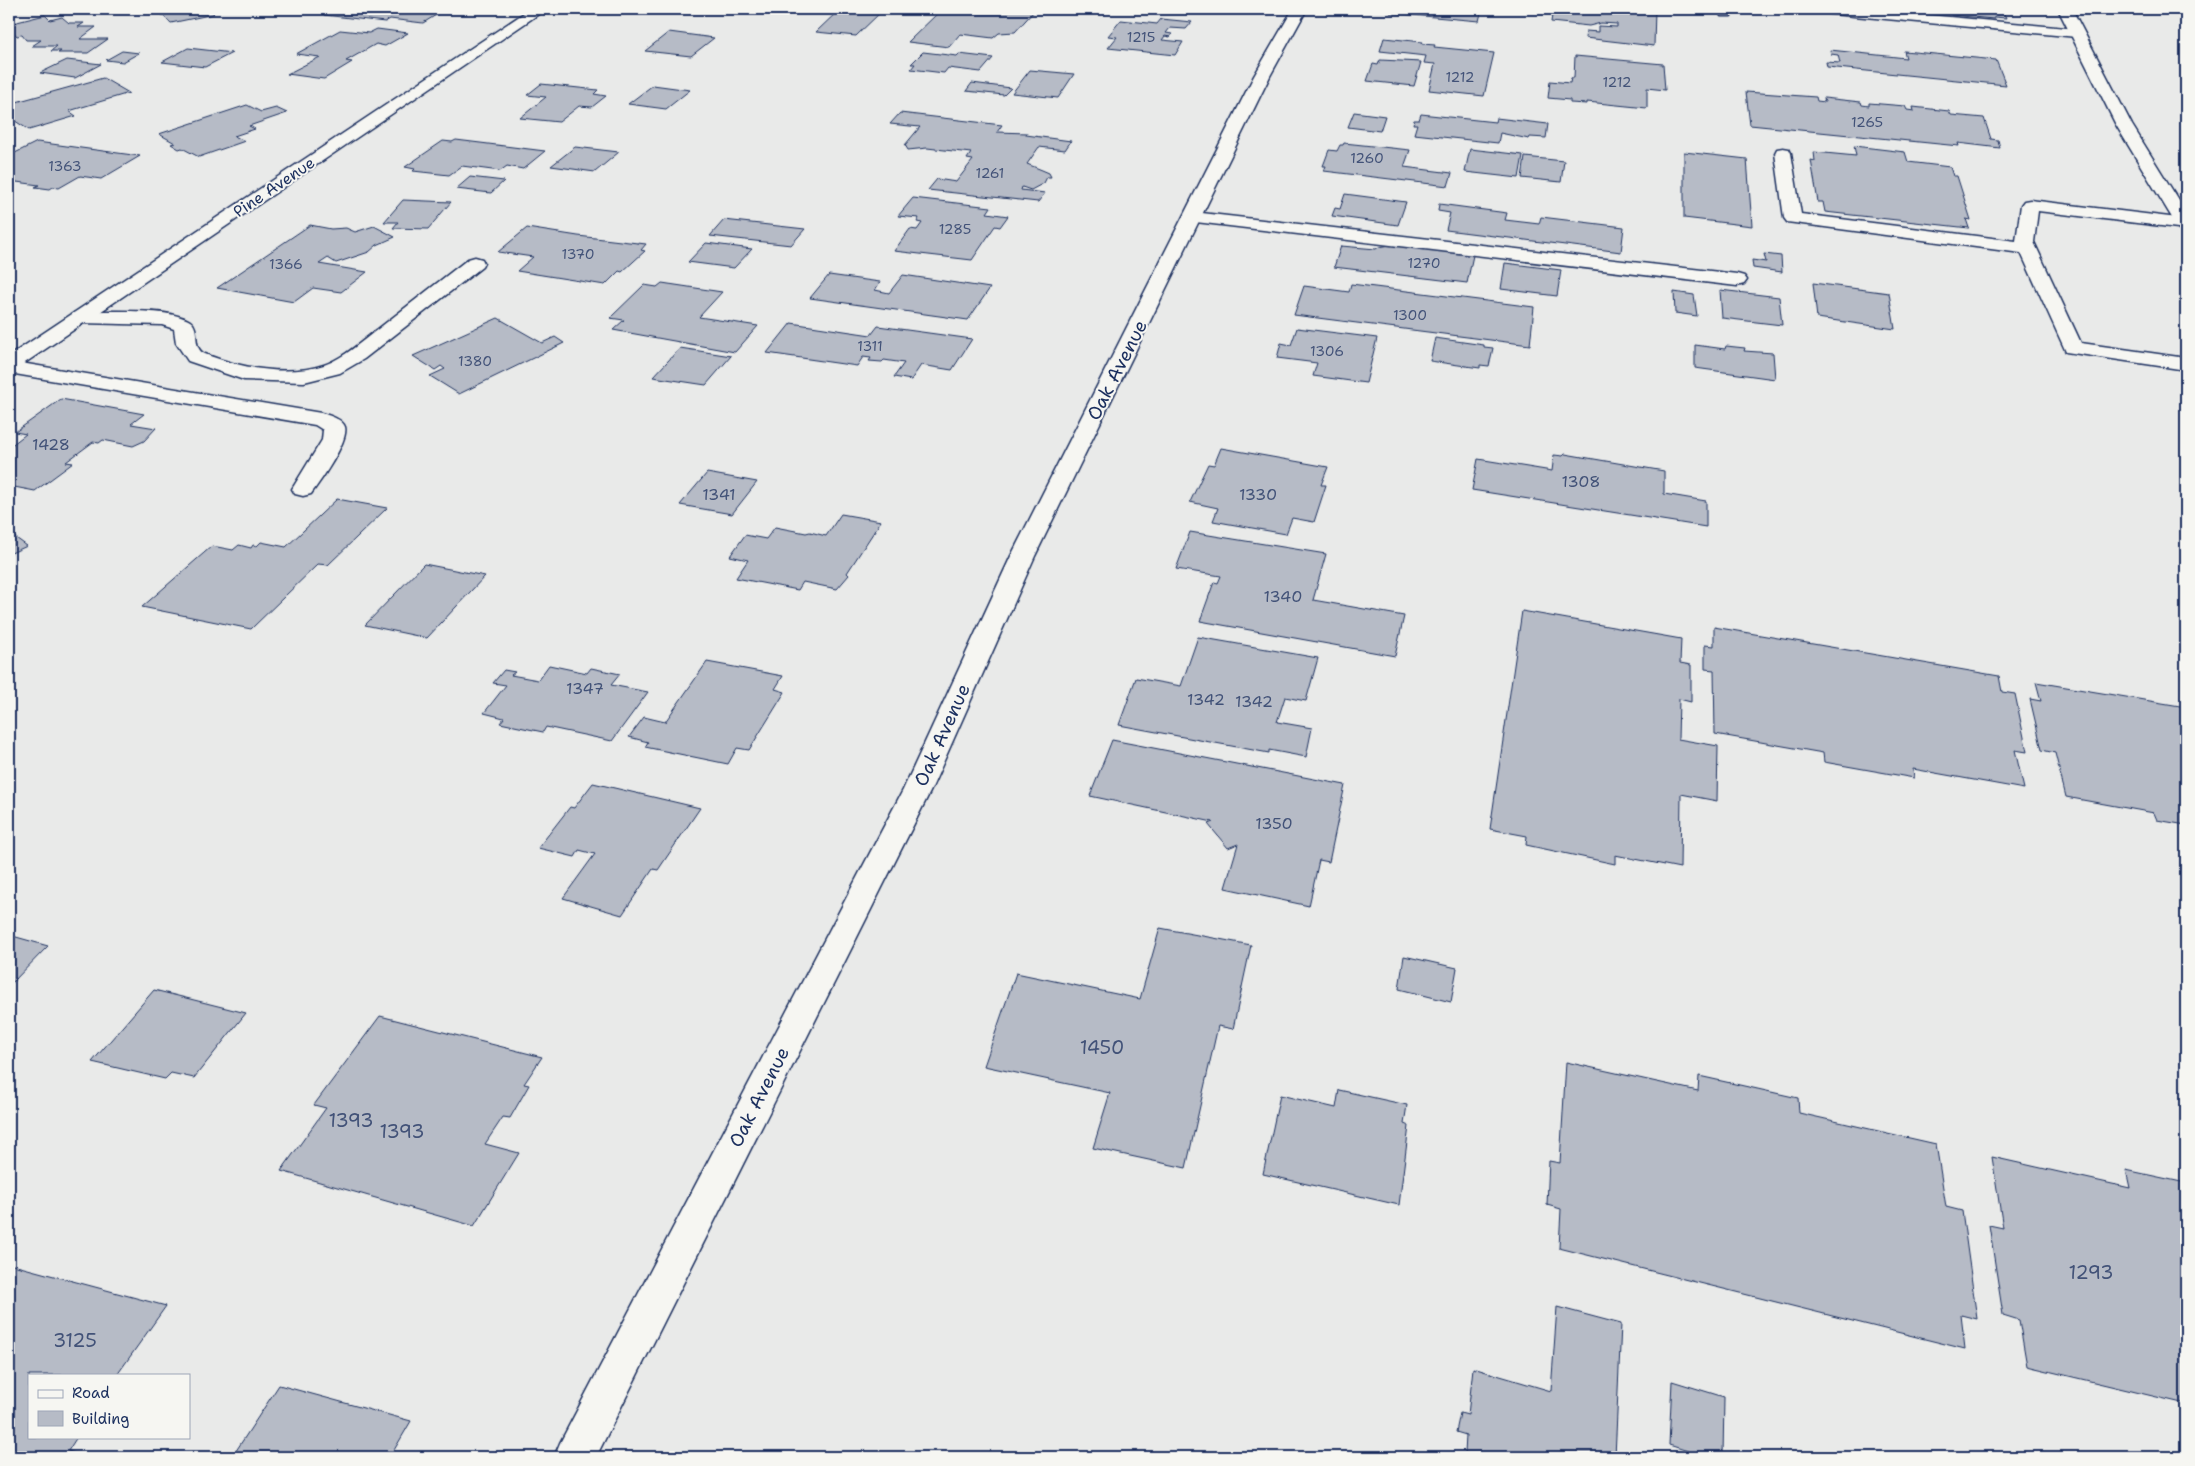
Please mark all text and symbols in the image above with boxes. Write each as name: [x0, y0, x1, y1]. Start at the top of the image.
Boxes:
house number: 1215: [1127, 28, 1155, 46]
house number: 1212: [1445, 68, 1475, 86]
house number: 1212: [1602, 73, 1632, 91]
house number: 1265: [1851, 113, 1883, 131]
house number: 1260: [1350, 149, 1384, 167]
street label: Pine Avenue: [229, 152, 319, 222]
house number: 1363: [48, 157, 82, 175]
house number: 1261: [976, 164, 1004, 182]
house number: 1285: [939, 220, 971, 238]
house number: 1370: [561, 245, 595, 263]
house number: 1270: [1407, 254, 1441, 272]
house number: 1366: [269, 255, 303, 273]
house number: 1300: [1393, 306, 1427, 324]
street label: Oak Avenue: [1081, 315, 1153, 425]
house number: 1311: [857, 337, 883, 355]
house number: 1306: [1310, 342, 1344, 360]
house number: 1380: [458, 352, 492, 370]
house number: 1428: [32, 434, 70, 455]
house number: 1308: [1561, 471, 1601, 492]
house number: 1341: [702, 484, 736, 505]
house number: 1330: [1239, 484, 1277, 505]
house number: 1340: [1264, 586, 1302, 607]
house number: 1347: [566, 678, 604, 699]
street label: Oak Avenue: [908, 680, 976, 790]
house number: 1342: [1187, 689, 1225, 710]
house number: 1342: [1235, 691, 1273, 712]
house number: 1350: [1255, 813, 1293, 834]
house number: 1450: [1080, 1035, 1124, 1060]
street label: Oak Avenue: [723, 1042, 795, 1152]
house number: 1393: [329, 1108, 373, 1133]
house number: 1393: [380, 1119, 424, 1144]
house number: 1293: [2069, 1260, 2113, 1285]
house number: 3125: [53, 1328, 97, 1353]
legend: [28, 1374, 190, 1438]
text: Road: [72, 1383, 110, 1403]
text: Building: [72, 1409, 129, 1429]

